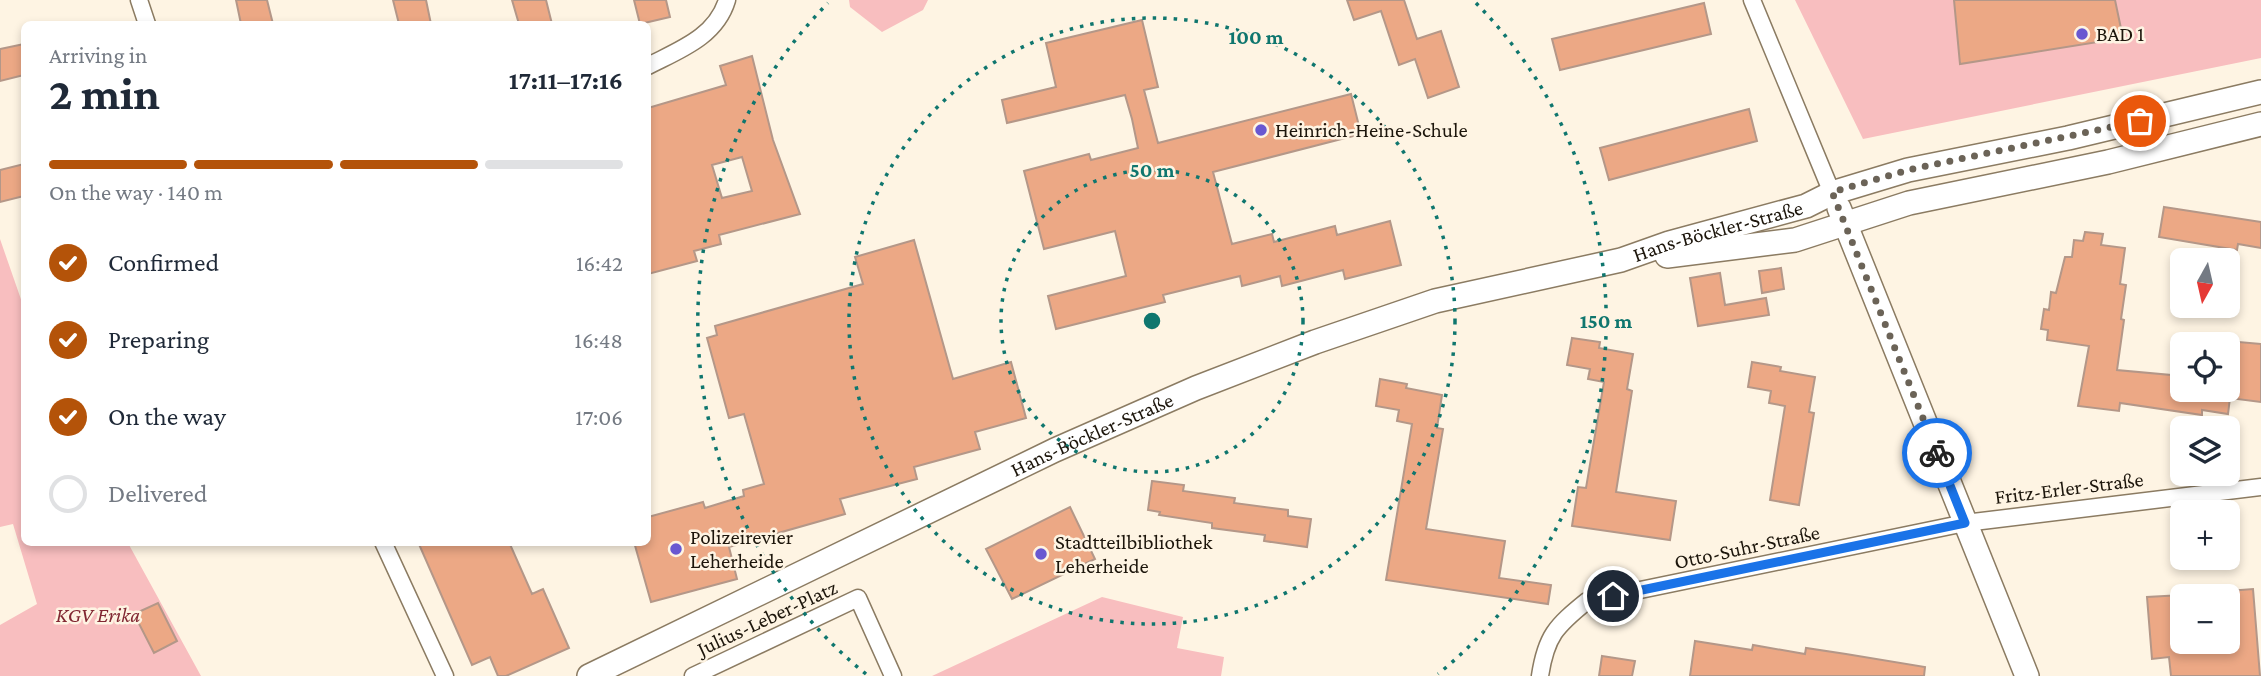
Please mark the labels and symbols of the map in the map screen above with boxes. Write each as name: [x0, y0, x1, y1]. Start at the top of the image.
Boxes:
place label: BAD 1: [2096, 22, 2144, 46]
text: 100 m: [1228, 25, 1284, 49]
marker: BAD 1: [2074, 26, 2090, 42]
pin: [2110, 91, 2170, 151]
place label: Heinrich-Heine-Schule: [1275, 118, 1468, 142]
marker: Heinrich-Heine-Schule: [1253, 122, 1269, 138]
text: 50 m: [1130, 158, 1175, 182]
street label: Hans-Böckler-Straße: [1630, 195, 1805, 267]
north arrow: [2170, 248, 2240, 318]
centre of rings: [1140, 309, 1164, 333]
text: 150 m: [1580, 309, 1633, 333]
street label: Hans-Böckler-Straße: [1007, 388, 1177, 482]
courier: [1902, 418, 1972, 488]
street label: Fritz-Erler-Straße: [1993, 467, 2145, 509]
street label: Otto-Suhr-Straße: [1672, 520, 1822, 574]
place label: Polizeirevier Leherheide: [690, 525, 794, 573]
place label: Stadtteilbibliothek Leherheide: [1055, 530, 1212, 578]
marker: Polizeirevier Leherheide: [668, 541, 684, 557]
marker: Stadtteilbibliothek Leherheide: [1033, 546, 1049, 562]
pin: [1583, 566, 1643, 626]
street label: Julius-Leber-Platz: [691, 575, 841, 662]
park label: KGV Erika: [56, 603, 140, 627]

